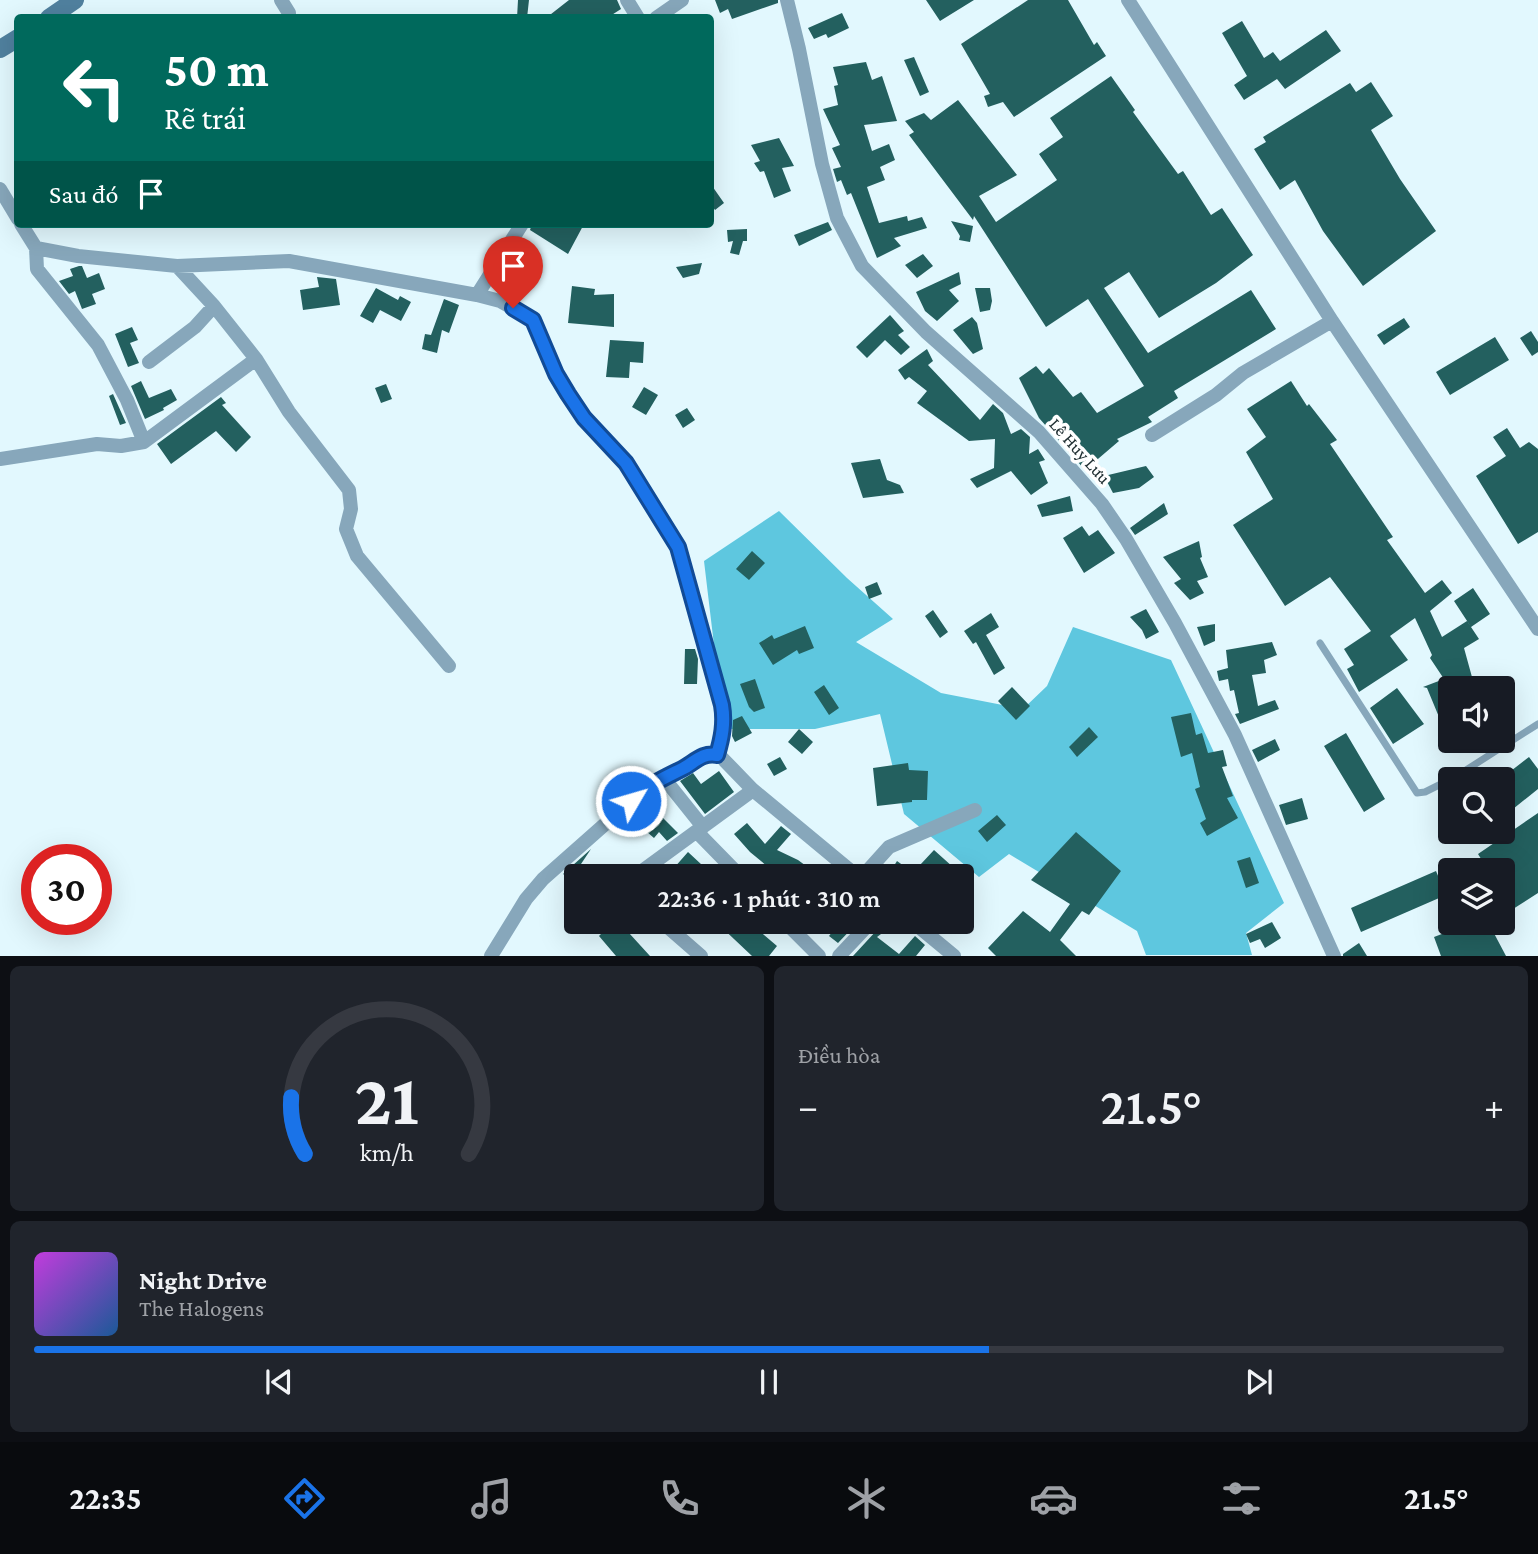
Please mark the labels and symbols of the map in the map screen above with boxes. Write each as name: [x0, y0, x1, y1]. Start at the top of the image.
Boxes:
pin: [483, 236, 543, 308]
street label: Lê Huy Lưu: [1045, 414, 1115, 488]
position arrow: [594, 764, 668, 838]
speed limit sign: 30: [21, 844, 112, 935]

